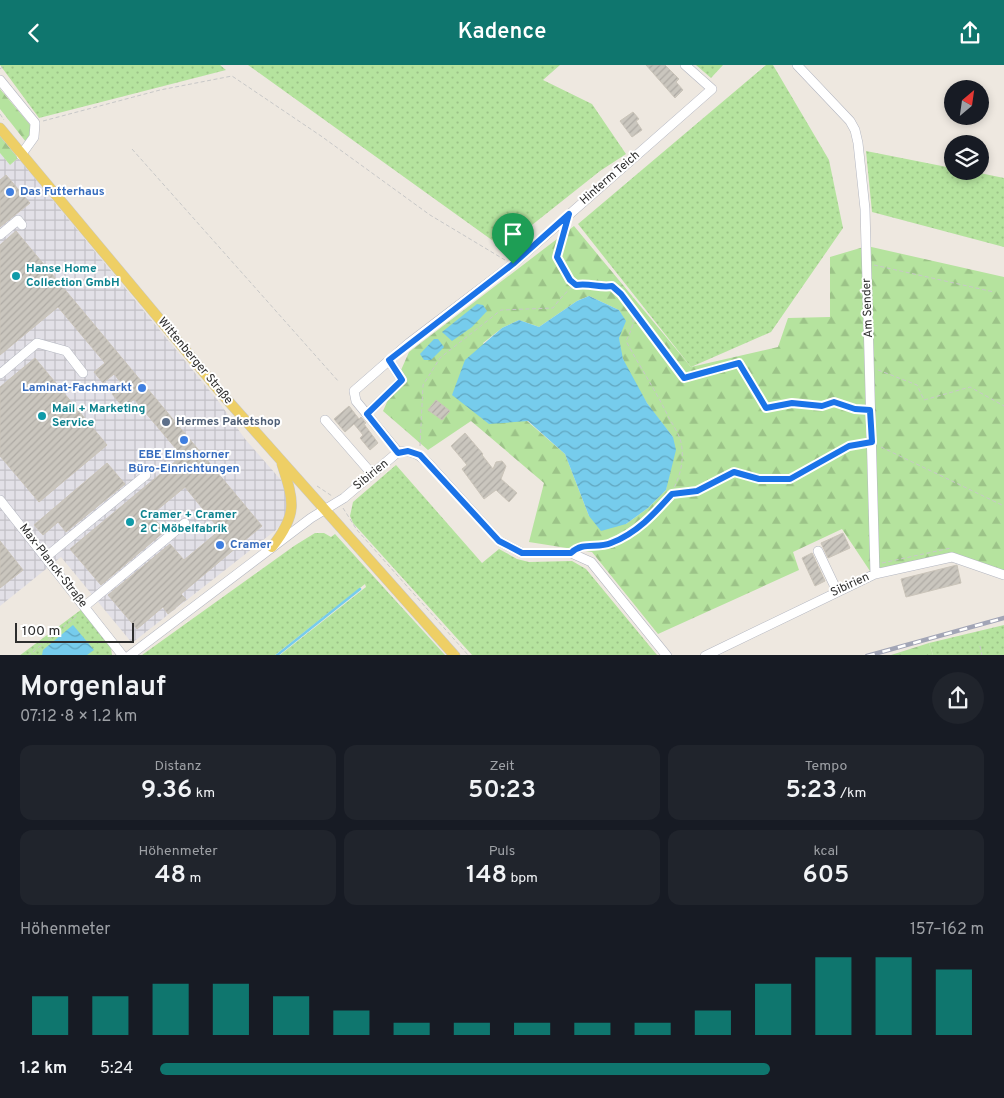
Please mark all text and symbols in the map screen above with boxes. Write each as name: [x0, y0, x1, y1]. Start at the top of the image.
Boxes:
icon: back: [20, 19, 48, 47]
text: Kadence: [458, 19, 546, 46]
icon: share: [956, 19, 984, 47]
north arrow: [944, 80, 989, 125]
map controls: [944, 80, 989, 180]
button: layers: [944, 135, 989, 180]
street label: Hinterm Teich: [577, 148, 643, 208]
place label: Das Futterhaus: [20, 184, 105, 200]
marker: Das Futterhaus: [4, 186, 16, 198]
pin: [492, 213, 534, 264]
icon: arrive: [499, 220, 527, 248]
place label: Hanse Home Collection GmbH: [26, 261, 120, 291]
marker: Hanse Home Collection GmbH: [10, 270, 22, 282]
street label: Am Sender: [859, 278, 877, 338]
street label: Wittenberger Straße: [154, 314, 236, 408]
place label: Laminat-Fachmarkt: [22, 380, 132, 396]
marker: Laminat-Fachmarkt: [136, 382, 148, 394]
place label: Mail + Marketing Service: [52, 401, 145, 431]
marker: Mail + Marketing Service: [36, 410, 48, 422]
place label: Hermes Paketshop: [176, 414, 281, 430]
marker: Hermes Paketshop: [160, 416, 172, 428]
marker: EBE Elmshorner Büro-Einrichtungen: [178, 434, 190, 446]
place label: EBE Elmshorner Büro-Einrichtungen: [128, 447, 240, 477]
street label: Sibirien: [350, 456, 392, 494]
place label: Cramer + Cramer 2 C Möbelfabrik: [140, 507, 237, 537]
marker: Cramer + Cramer 2 C Möbelfabrik: [124, 516, 136, 528]
street label: Max-Planck-Straße: [15, 521, 91, 611]
place label: Cramer: [230, 537, 272, 553]
marker: Cramer: [214, 539, 226, 551]
street label: Sibirien: [828, 569, 872, 601]
scale bar: [15, 621, 134, 644]
text: 100 m: [22, 623, 60, 640]
text: Morgenlauf: [20, 670, 166, 706]
button: share: [932, 672, 984, 724]
text: 07:12 · 8 × 1.2 km: [20, 707, 137, 727]
text: Distanz: [154, 758, 202, 775]
text: Zeit: [489, 758, 515, 775]
text: Tempo: [805, 758, 847, 775]
text: 9.36: [141, 775, 192, 807]
text: 50:23: [468, 775, 536, 807]
text: 5:23: [786, 775, 837, 807]
text: km: [192, 785, 215, 802]
text: /km: [837, 785, 866, 802]
text: Höhenmeter: [138, 843, 218, 860]
text: Puls: [489, 843, 515, 860]
text: kcal: [814, 843, 838, 860]
text: 48: [155, 860, 186, 892]
text: 148: [466, 860, 507, 892]
text: 605: [803, 860, 849, 892]
text: m: [186, 870, 201, 887]
text: bpm: [507, 870, 538, 887]
text: Höhenmeter: [20, 920, 110, 940]
text: 157–162 m: [910, 920, 984, 940]
text: 1.2 km: [20, 1059, 67, 1079]
text: 5:24: [100, 1059, 133, 1079]

